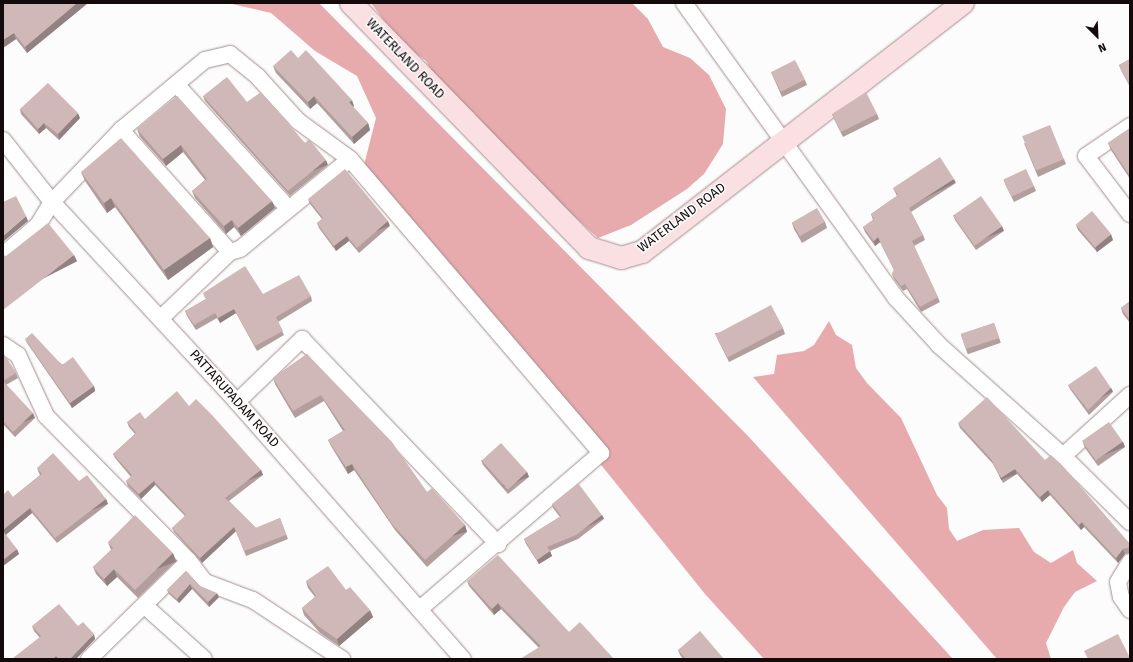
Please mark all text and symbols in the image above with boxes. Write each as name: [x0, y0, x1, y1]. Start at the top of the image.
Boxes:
street label: WATERLAND ROAD: [363, 15, 447, 103]
north arrow: [1077, 16, 1117, 56]
text: N: [1096, 40, 1108, 55]
street label: WATERLAND ROAD: [635, 180, 729, 256]
street label: PATTARUPADAM ROAD: [186, 347, 282, 451]

